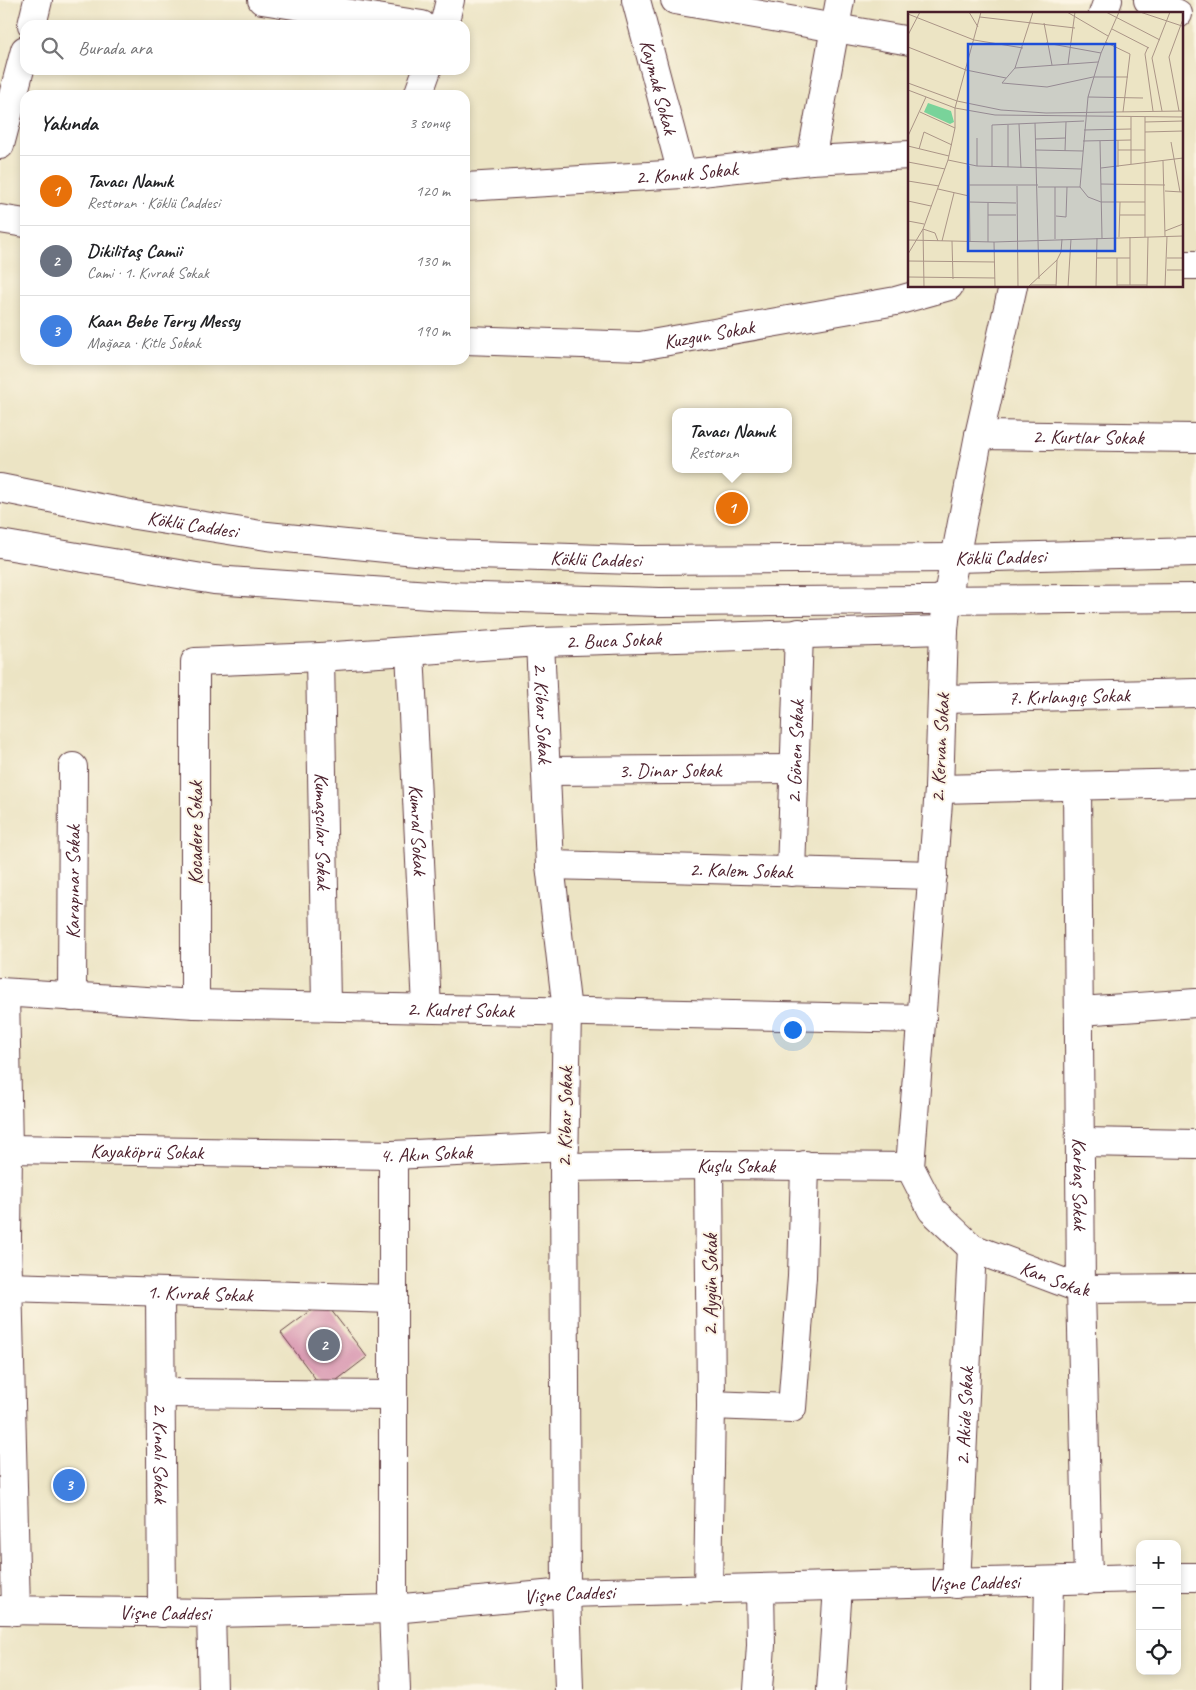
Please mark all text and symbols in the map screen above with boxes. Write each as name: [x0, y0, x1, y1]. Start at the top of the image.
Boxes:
inset map: [908, 12, 1184, 288]
search box: [20, 20, 470, 75]
icon: search: [38, 34, 66, 62]
text: Burada ara: [78, 36, 152, 60]
street label: Kaymak Sokak: [635, 37, 684, 139]
text: Yakında: [40, 110, 98, 136]
text: 3 sonuç: [409, 113, 450, 133]
street label: 2. Konuk Sokak: [635, 155, 741, 189]
text: Tavacı Namık: [87, 169, 173, 193]
text: 1: [52, 181, 60, 201]
text: 120 m: [416, 181, 450, 201]
text: Restoran · Köklü Caddesi: [87, 193, 220, 213]
text: Dikilitaş Camii: [87, 239, 182, 263]
text: 2: [52, 251, 60, 271]
text: 130 m: [416, 251, 450, 271]
text: Cami · 1. Kıvrak Sokak: [87, 263, 209, 283]
text: Kaan Bebe Terry Messy: [87, 309, 240, 333]
street label: Kuzgun Sokak: [662, 313, 758, 354]
text: 3: [52, 321, 60, 341]
text: 190 m: [416, 321, 450, 341]
text: Mağaza · Kitle Sokak: [87, 333, 201, 353]
popup: [672, 408, 792, 473]
text: Tavacı Namık: [689, 419, 775, 443]
street label: 2. Kurtlar Sokak: [1032, 423, 1146, 450]
text: Restoran: [689, 443, 739, 463]
pin: 1: [716, 489, 748, 527]
street label: Köklü Caddesi: [146, 505, 242, 544]
street label: Köklü Caddesi: [955, 543, 1049, 570]
street label: Köklü Caddesi: [550, 545, 643, 573]
street label: 2. Buca Sokak: [565, 626, 663, 654]
street label: 2. Kibar Sokak: [528, 662, 558, 765]
street label: 7. Kırlangıç Sokak: [1008, 682, 1132, 710]
street label: 2. Kervan Sokak: [925, 691, 955, 803]
street label: 2. Gönen Sokak: [781, 698, 809, 804]
street label: 3. Dinar Sokak: [619, 757, 723, 783]
street label: Kumaşcılar Sokak: [309, 772, 337, 891]
street label: Kocadere Sokak: [183, 779, 208, 885]
street label: Kumral Sokak: [404, 784, 433, 878]
street label: Karapınar Sokak: [60, 823, 85, 939]
street label: 2. Kalem Sokak: [689, 856, 794, 884]
street label: 2. Kudret Sokak: [407, 996, 516, 1023]
your location: [780, 1017, 806, 1043]
street label: 2. Kibar Sokak: [552, 1065, 578, 1168]
street label: Karbaş Sokak: [1067, 1137, 1093, 1232]
street label: Kayaköprü Sokak: [90, 1138, 205, 1165]
street label: 4. Akın Sokak: [380, 1139, 474, 1167]
street label: Kuşlu Sokak: [697, 1152, 777, 1178]
street label: 2. Aygün Sokak: [698, 1232, 723, 1336]
street label: Kan Sokak: [1017, 1255, 1090, 1301]
street label: 1. Kıvrak Sokak: [147, 1279, 255, 1307]
pin: 2: [308, 1326, 340, 1364]
street label: 2. Akide Sokak: [949, 1365, 979, 1466]
street label: 2. Kınalı Sokak: [148, 1403, 174, 1505]
pin: 3: [53, 1466, 85, 1504]
map controls: [1136, 1540, 1181, 1675]
button: +: [1136, 1540, 1181, 1585]
street label: Vişne Caddesi: [928, 1569, 1022, 1596]
street label: Vişne Caddesi: [523, 1579, 617, 1609]
button: −: [1136, 1585, 1181, 1630]
street label: Vişne Caddesi: [119, 1599, 213, 1626]
button: locate: [1136, 1630, 1181, 1675]

